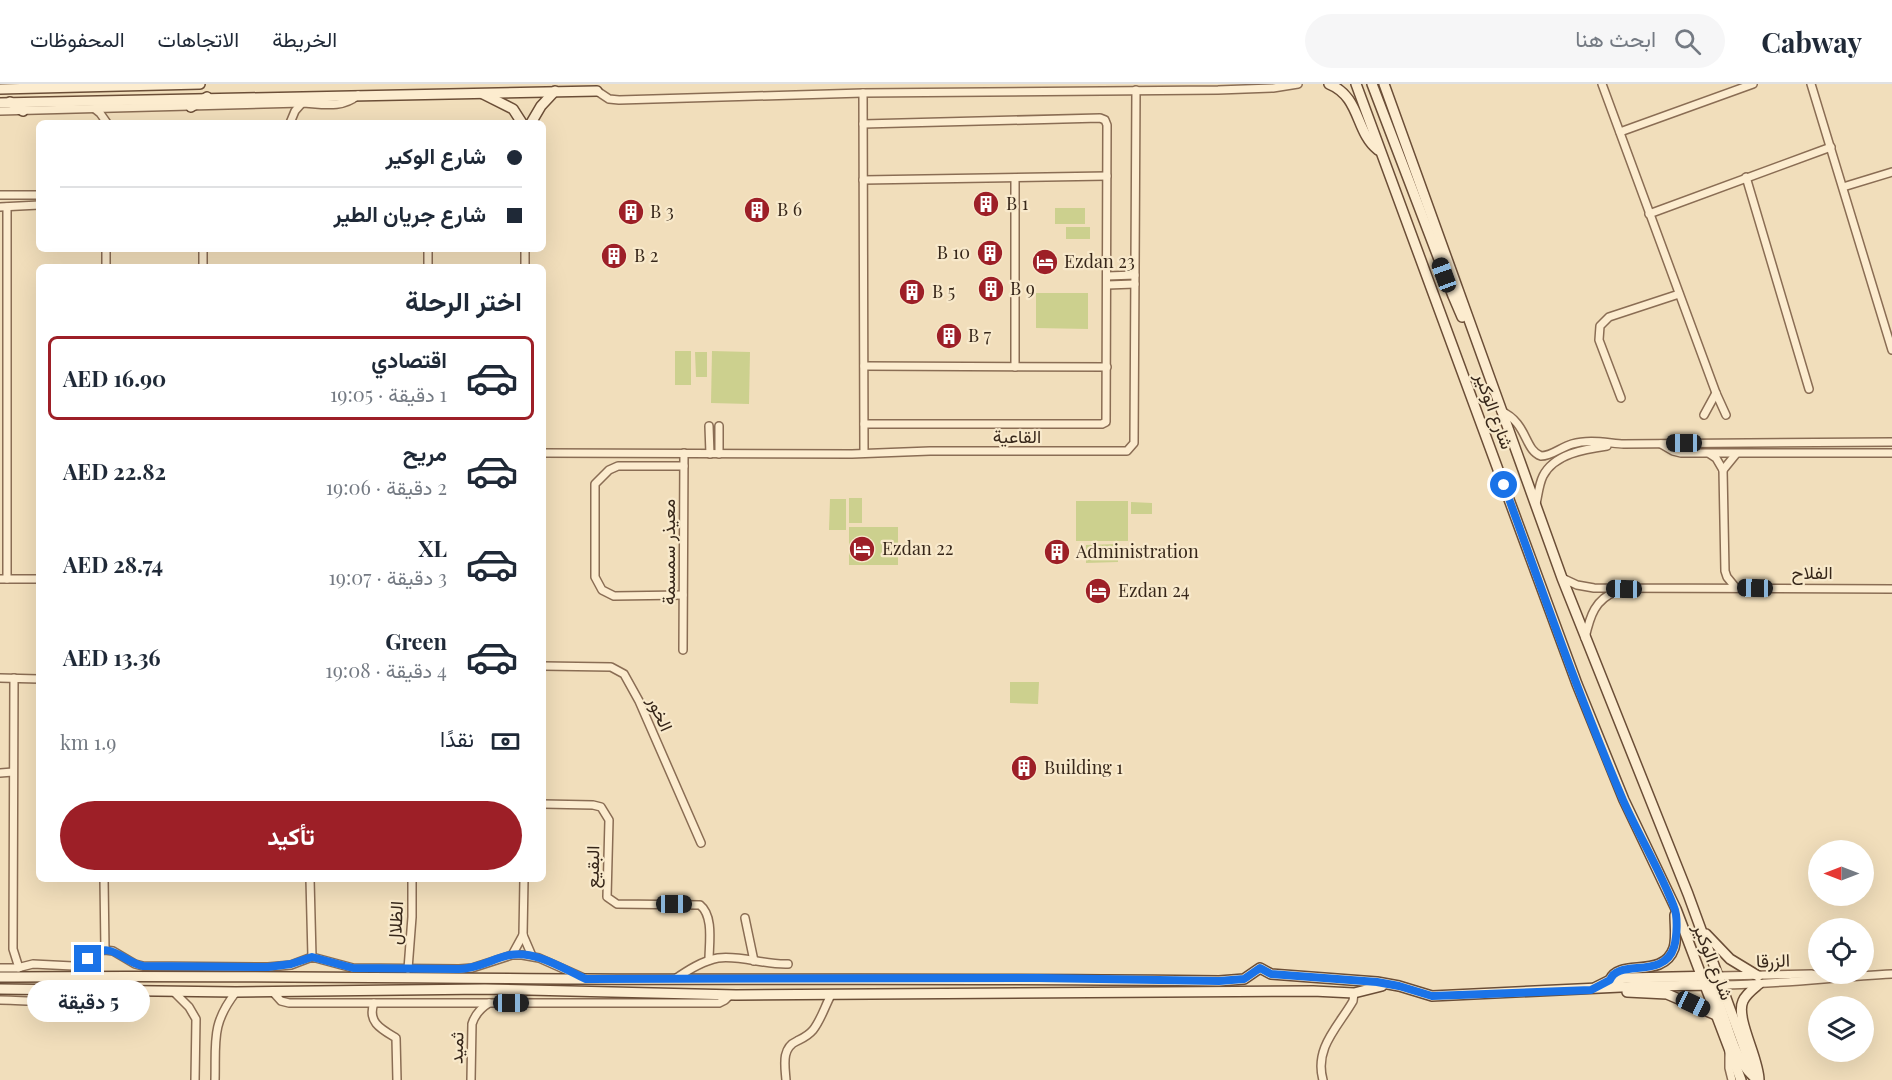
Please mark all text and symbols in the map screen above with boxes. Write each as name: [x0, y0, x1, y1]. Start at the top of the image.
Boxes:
search box: [1305, 14, 1725, 68]
text: ابحث هنا: [1575, 23, 1656, 53]
text: Cabway: [1761, 23, 1862, 60]
text: المحفوظات: [30, 24, 125, 52]
text: الاتجاهات: [158, 24, 239, 52]
text: الخريطة: [272, 24, 337, 52]
icon: search: [1671, 25, 1704, 58]
text: شارع الوكير: [386, 140, 486, 170]
building icon: B 1: [971, 189, 1001, 219]
place label: B 1: [1006, 191, 1029, 215]
building icon: B 6: [742, 195, 772, 225]
building icon: B 3: [616, 197, 646, 227]
place label: B 6: [777, 197, 802, 221]
text: شارع جريان الطير: [333, 198, 486, 228]
place label: B 3: [650, 199, 674, 223]
building icon: B 10: [975, 238, 1005, 268]
place label: B 10: [937, 240, 970, 264]
building icon: B 2: [599, 241, 629, 271]
place label: B 2: [634, 243, 658, 267]
hotel icon: Ezdan 23: [1030, 247, 1060, 277]
place label: Ezdan 23: [1064, 249, 1135, 273]
car: [1429, 255, 1459, 295]
building icon: B 9: [976, 274, 1006, 304]
place label: B 9: [1010, 276, 1035, 300]
building icon: B 5: [897, 277, 927, 307]
place label: B 5: [932, 279, 955, 303]
text: اختر الرحلة: [405, 282, 522, 318]
building icon: B 7: [934, 321, 964, 351]
place label: B 7: [968, 323, 992, 347]
text: اقتصادي: [371, 344, 447, 374]
icon: car: [465, 351, 519, 405]
text: AED 16.90: [63, 363, 166, 393]
street label: شارع الوكير: [1469, 368, 1520, 453]
text: 1 دقيقة · 19:05: [330, 380, 447, 407]
street label: القاعية: [993, 424, 1041, 448]
car: [1666, 434, 1702, 452]
text: مريح: [403, 437, 447, 467]
icon: car: [465, 444, 519, 498]
text: AED 22.82: [63, 456, 166, 486]
route start: [1490, 471, 1517, 498]
text: 2 دقيقة · 19:06: [326, 473, 447, 500]
street label: معيذر سمسمة: [656, 499, 680, 605]
text: XL: [418, 533, 447, 563]
hotel icon: Ezdan 22: [847, 534, 877, 564]
place label: Ezdan 22: [882, 536, 953, 560]
icon: car: [465, 537, 519, 591]
building icon: Administration: [1042, 537, 1072, 567]
place label: Administration: [1075, 539, 1199, 563]
text: AED 28.74: [63, 549, 163, 579]
street label: الفلاح: [1791, 560, 1833, 585]
text: 3 دقيقة · 19:07: [328, 563, 447, 590]
hotel icon: Ezdan 24: [1083, 576, 1113, 606]
place label: Ezdan 24: [1118, 578, 1190, 602]
car: [1737, 579, 1773, 597]
car: [1606, 580, 1642, 598]
text: Green: [385, 626, 447, 656]
icon: car: [465, 630, 519, 684]
text: AED 13.36: [63, 642, 161, 672]
text: 4 دقيقة · 19:08: [325, 656, 447, 683]
street label: الخور: [642, 691, 679, 735]
text: نقدًا: [440, 723, 474, 753]
icon: cash: [489, 725, 522, 758]
text: 1.9 km: [60, 728, 116, 755]
building icon: Building 1: [1009, 753, 1039, 783]
place label: Building 1: [1044, 755, 1123, 779]
button: تأكيد: [60, 801, 522, 870]
north arrow: [1808, 840, 1874, 906]
map controls: [1808, 840, 1874, 1062]
street label: البقيع: [580, 845, 605, 889]
car: [656, 895, 692, 913]
street label: الظلال: [382, 900, 408, 945]
button: locate: [1808, 918, 1874, 984]
street label: شارع الوكير: [1687, 919, 1739, 1004]
route end: [74, 945, 101, 972]
street label: الزرقا: [1756, 947, 1790, 973]
callout: 5 دقيقة: [26, 980, 150, 1022]
text: 5 دقيقة: [58, 987, 119, 1014]
car: [1673, 988, 1713, 1020]
car: [493, 994, 529, 1012]
button: layers: [1808, 996, 1874, 1062]
street label: ثميد: [443, 1032, 469, 1064]

